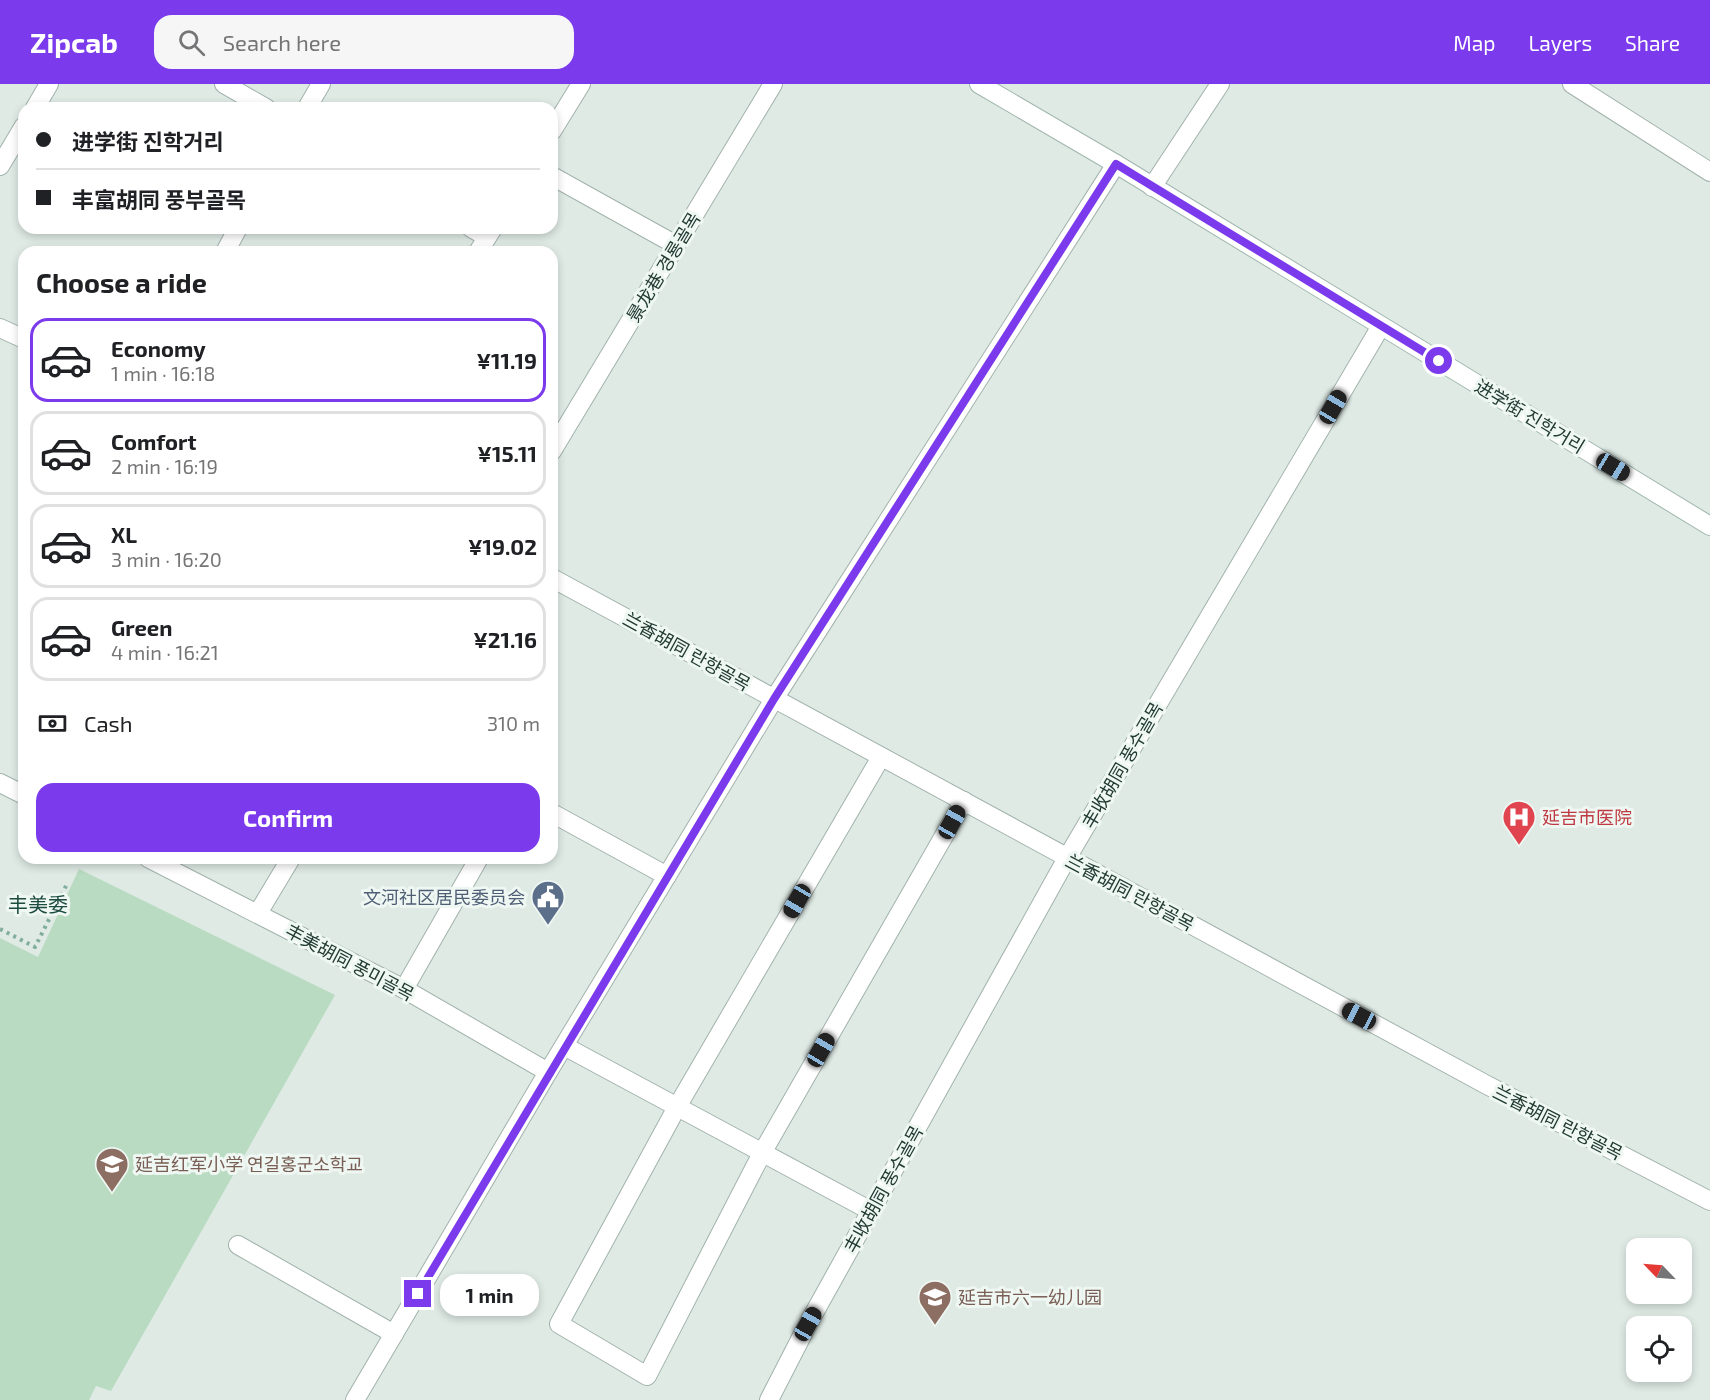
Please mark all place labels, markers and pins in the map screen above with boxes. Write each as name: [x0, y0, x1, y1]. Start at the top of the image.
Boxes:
hospital icon: 延吉市医院: [1501, 799, 1537, 846]
place label: 延吉市医院: [1542, 806, 1632, 828]
public building icon: 文河社区居民委员会: [530, 879, 566, 926]
place label: 文河社区居民委员会: [363, 886, 525, 908]
school or university icon: 延吉红军小学 연길홍군소학교: [94, 1146, 130, 1193]
place label: 延吉红军小学 연길홍군소학교: [135, 1153, 363, 1175]
school or university icon: 延吉市六一幼儿园: [917, 1279, 953, 1326]
place label: 延吉市六一幼儿园: [958, 1286, 1102, 1308]

